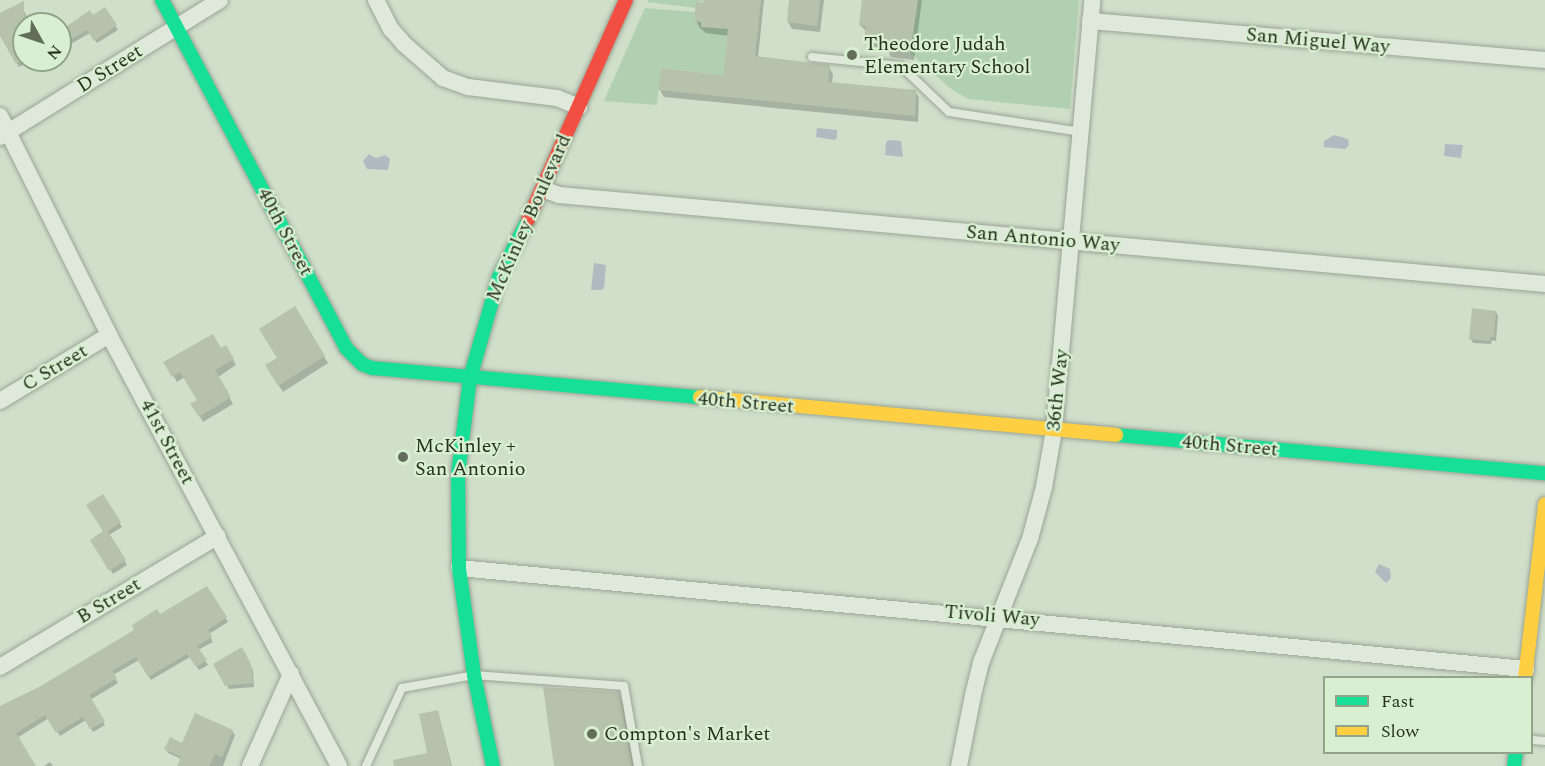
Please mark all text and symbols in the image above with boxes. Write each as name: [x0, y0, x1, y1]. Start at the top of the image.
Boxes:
north arrow: [12, 12, 72, 72]
street label: San Miguel Way: [1245, 23, 1391, 59]
place label: Theodore Judah Elementary School: [864, 32, 1030, 79]
street label: D Street: [73, 39, 147, 99]
text: N: [41, 40, 68, 65]
marker: Theodore Judah Elementary School: [845, 48, 859, 62]
street label: McKinley Boulevard: [481, 131, 577, 305]
street label: 40th Street: [252, 184, 318, 280]
street label: San Antonio Way: [965, 220, 1121, 258]
street label: C Street: [18, 339, 92, 397]
street label: 36th Way: [1042, 348, 1074, 432]
street label: 40th Street: [697, 387, 795, 419]
street label: 41st Street: [135, 395, 199, 489]
street label: 40th Street: [1181, 430, 1279, 462]
place label: McKinley + San Antonio: [415, 434, 526, 481]
marker: McKinley + San Antonio: [396, 450, 410, 464]
street label: B Street: [73, 573, 145, 629]
street label: Tivoli Way: [943, 600, 1041, 632]
legend: [1323, 676, 1533, 754]
text: Fast: [1381, 688, 1414, 715]
text: Slow: [1381, 718, 1419, 745]
place label: Compton's Market: [604, 722, 770, 746]
marker: Compton's Market: [585, 727, 599, 741]

